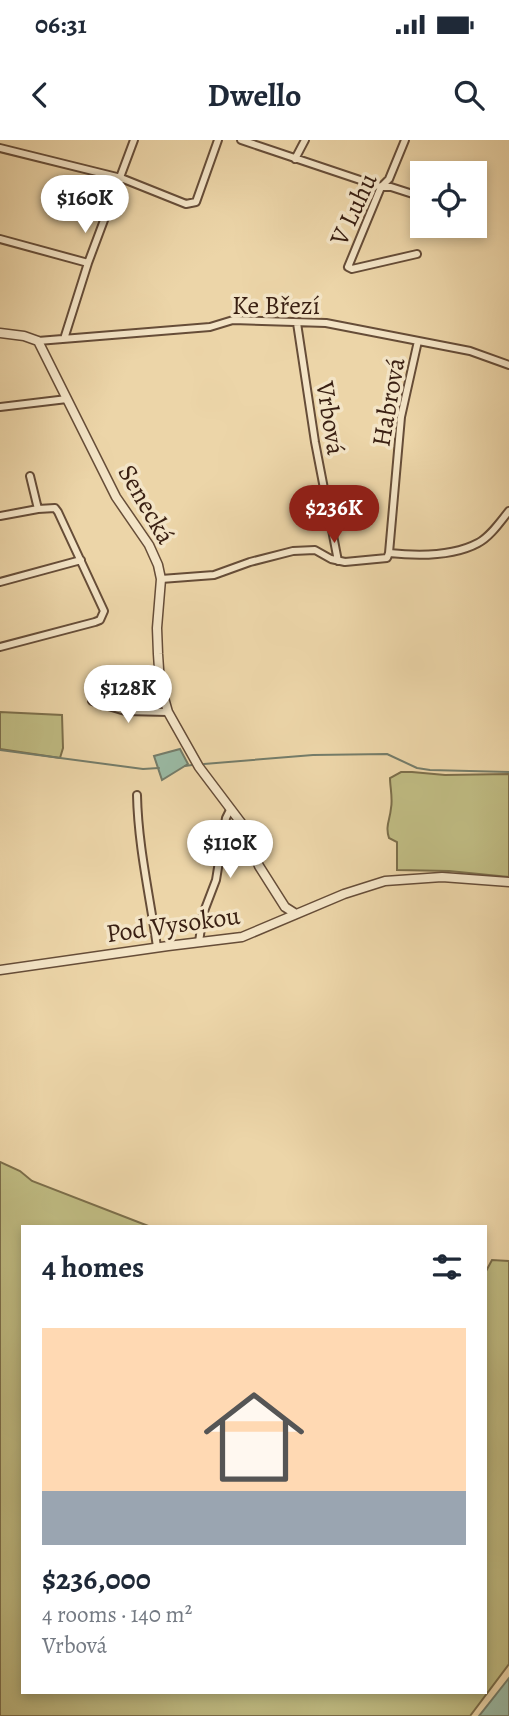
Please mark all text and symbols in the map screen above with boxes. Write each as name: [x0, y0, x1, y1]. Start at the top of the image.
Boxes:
text: 06:31: [35, 7, 87, 42]
text: Dwello: [208, 73, 301, 117]
icon: back: [21, 76, 59, 114]
icon: search: [450, 76, 488, 114]
map controls: [410, 161, 487, 238]
button: locate: [410, 161, 487, 238]
street label: V Luhu: [321, 166, 386, 252]
pin: $160K: [36, 176, 134, 235]
text: $160K: [57, 182, 113, 213]
street label: Ke Březí: [232, 288, 320, 323]
street label: Habrová: [363, 355, 414, 449]
street label: Vrbová: [307, 378, 354, 457]
street label: Senecká: [110, 458, 183, 550]
pin: $236K: [285, 486, 383, 545]
text: $236K: [305, 492, 363, 523]
pin: $128K: [79, 666, 177, 725]
text: $128K: [100, 672, 156, 703]
pin: $110K: [181, 820, 279, 880]
text: $110K: [203, 827, 257, 858]
street label: Pod Vysokou: [104, 898, 243, 951]
text: 4 homes: [42, 1247, 144, 1287]
icon: filters: [428, 1248, 466, 1286]
icon: home: [191, 1374, 317, 1500]
text: $236,000: [42, 1559, 151, 1599]
text: 4 rooms · 140 m²: [42, 1599, 192, 1630]
text: Vrbová: [42, 1630, 107, 1661]

